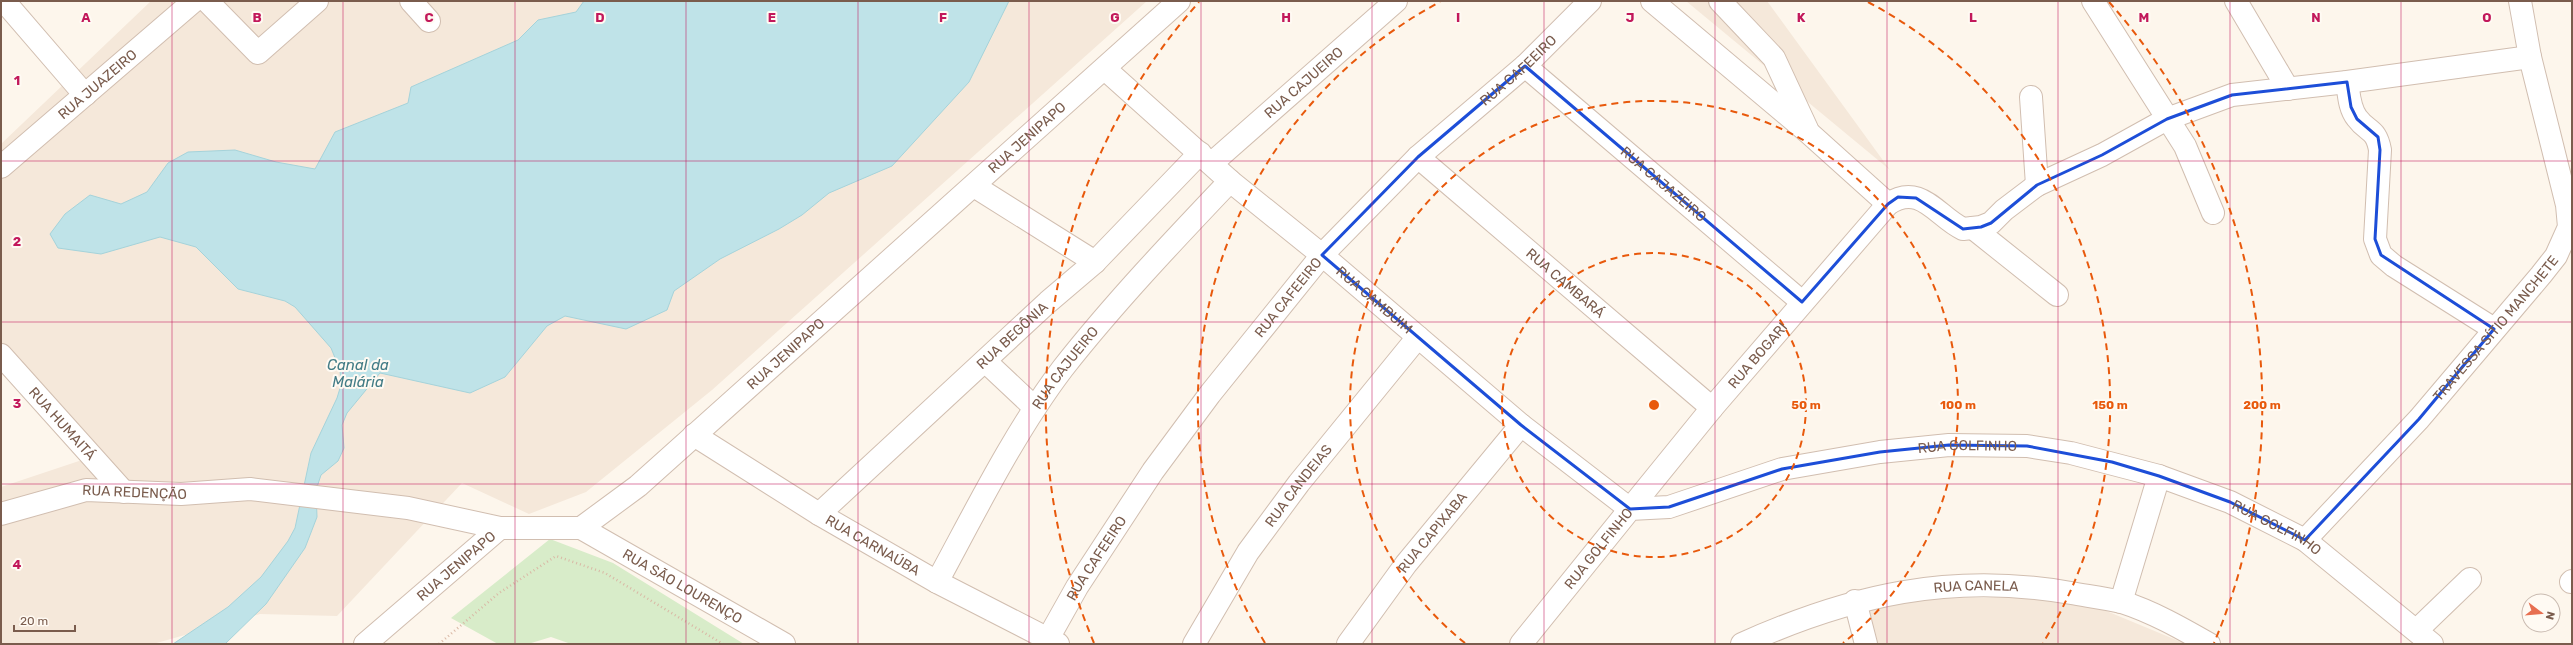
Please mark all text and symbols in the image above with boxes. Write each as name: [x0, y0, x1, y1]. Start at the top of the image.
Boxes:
text: A: [81, 10, 91, 25]
text: B: [252, 10, 262, 25]
text: C: [424, 10, 434, 25]
text: D: [595, 10, 605, 25]
text: E: [768, 10, 776, 25]
text: F: [939, 10, 947, 25]
text: G: [1110, 10, 1120, 25]
text: H: [1281, 10, 1291, 25]
text: I: [1456, 10, 1460, 25]
text: J: [1626, 10, 1634, 25]
text: K: [1797, 10, 1806, 25]
text: L: [1969, 10, 1977, 25]
text: M: [2139, 10, 2149, 25]
text: N: [2311, 10, 2321, 25]
text: O: [2482, 10, 2492, 25]
street label: RUA CAFEEIRO: [1477, 32, 1560, 110]
street label: RUA CAJUEIRO: [1261, 44, 1347, 122]
street label: RUA JUAZEIRO: [55, 46, 141, 123]
text: 1: [14, 73, 20, 88]
street label: RUA JENIPAPO: [985, 99, 1070, 177]
street label: RUA CAJAZEIRO: [1617, 143, 1710, 226]
text: 2: [13, 234, 21, 249]
street label: RUA CAMBARÁ: [1522, 245, 1609, 322]
street label: TRAVESSA SÍTIO MANCHETE: [2430, 252, 2562, 405]
street label: RUA CAFEEIRO: [1251, 254, 1325, 341]
street label: RUA CAMBUIM: [1333, 263, 1416, 338]
street label: RUA BEGÔNIA: [973, 298, 1052, 373]
street label: RUA JENIPAPO: [744, 315, 828, 393]
street label: RUA BOGARI: [1725, 319, 1791, 392]
street label: RUA CAJUEIRO: [1029, 323, 1102, 412]
water label: Canal da Malária: [327, 356, 389, 391]
street label: RUA HUMAITÁ: [25, 384, 100, 464]
text: 3: [13, 396, 22, 411]
centre of rings: [1647, 398, 1661, 412]
text: 50 m: [1791, 398, 1821, 412]
text: 100 m: [1940, 398, 1976, 412]
text: 150 m: [2092, 398, 2128, 412]
text: 200 m: [2243, 398, 2281, 412]
street label: RUA GOLFINHO: [1917, 437, 2017, 457]
street label: RUA CANDEIAS: [1262, 441, 1336, 530]
street label: RUA REDENÇÃO: [82, 482, 188, 503]
street label: RUA CAPIXABA: [1394, 488, 1471, 576]
street label: RUA GOLFINHO: [2229, 496, 2325, 559]
street label: RUA GOLFINHO: [1561, 505, 1636, 593]
street label: RUA CARNAÚBA: [822, 512, 923, 580]
street label: RUA CAFEEIRO: [1063, 513, 1130, 604]
street label: RUA JENIPAPO: [413, 528, 499, 605]
street label: RUA SÃO LOURENÇO: [619, 546, 745, 627]
text: 4: [13, 557, 22, 572]
street label: RUA CANELA: [1933, 577, 2020, 597]
north arrow: [2521, 593, 2561, 633]
scale bar: [14, 607, 75, 633]
text: N: [2543, 610, 2557, 621]
text: 20 m: [20, 614, 48, 628]

